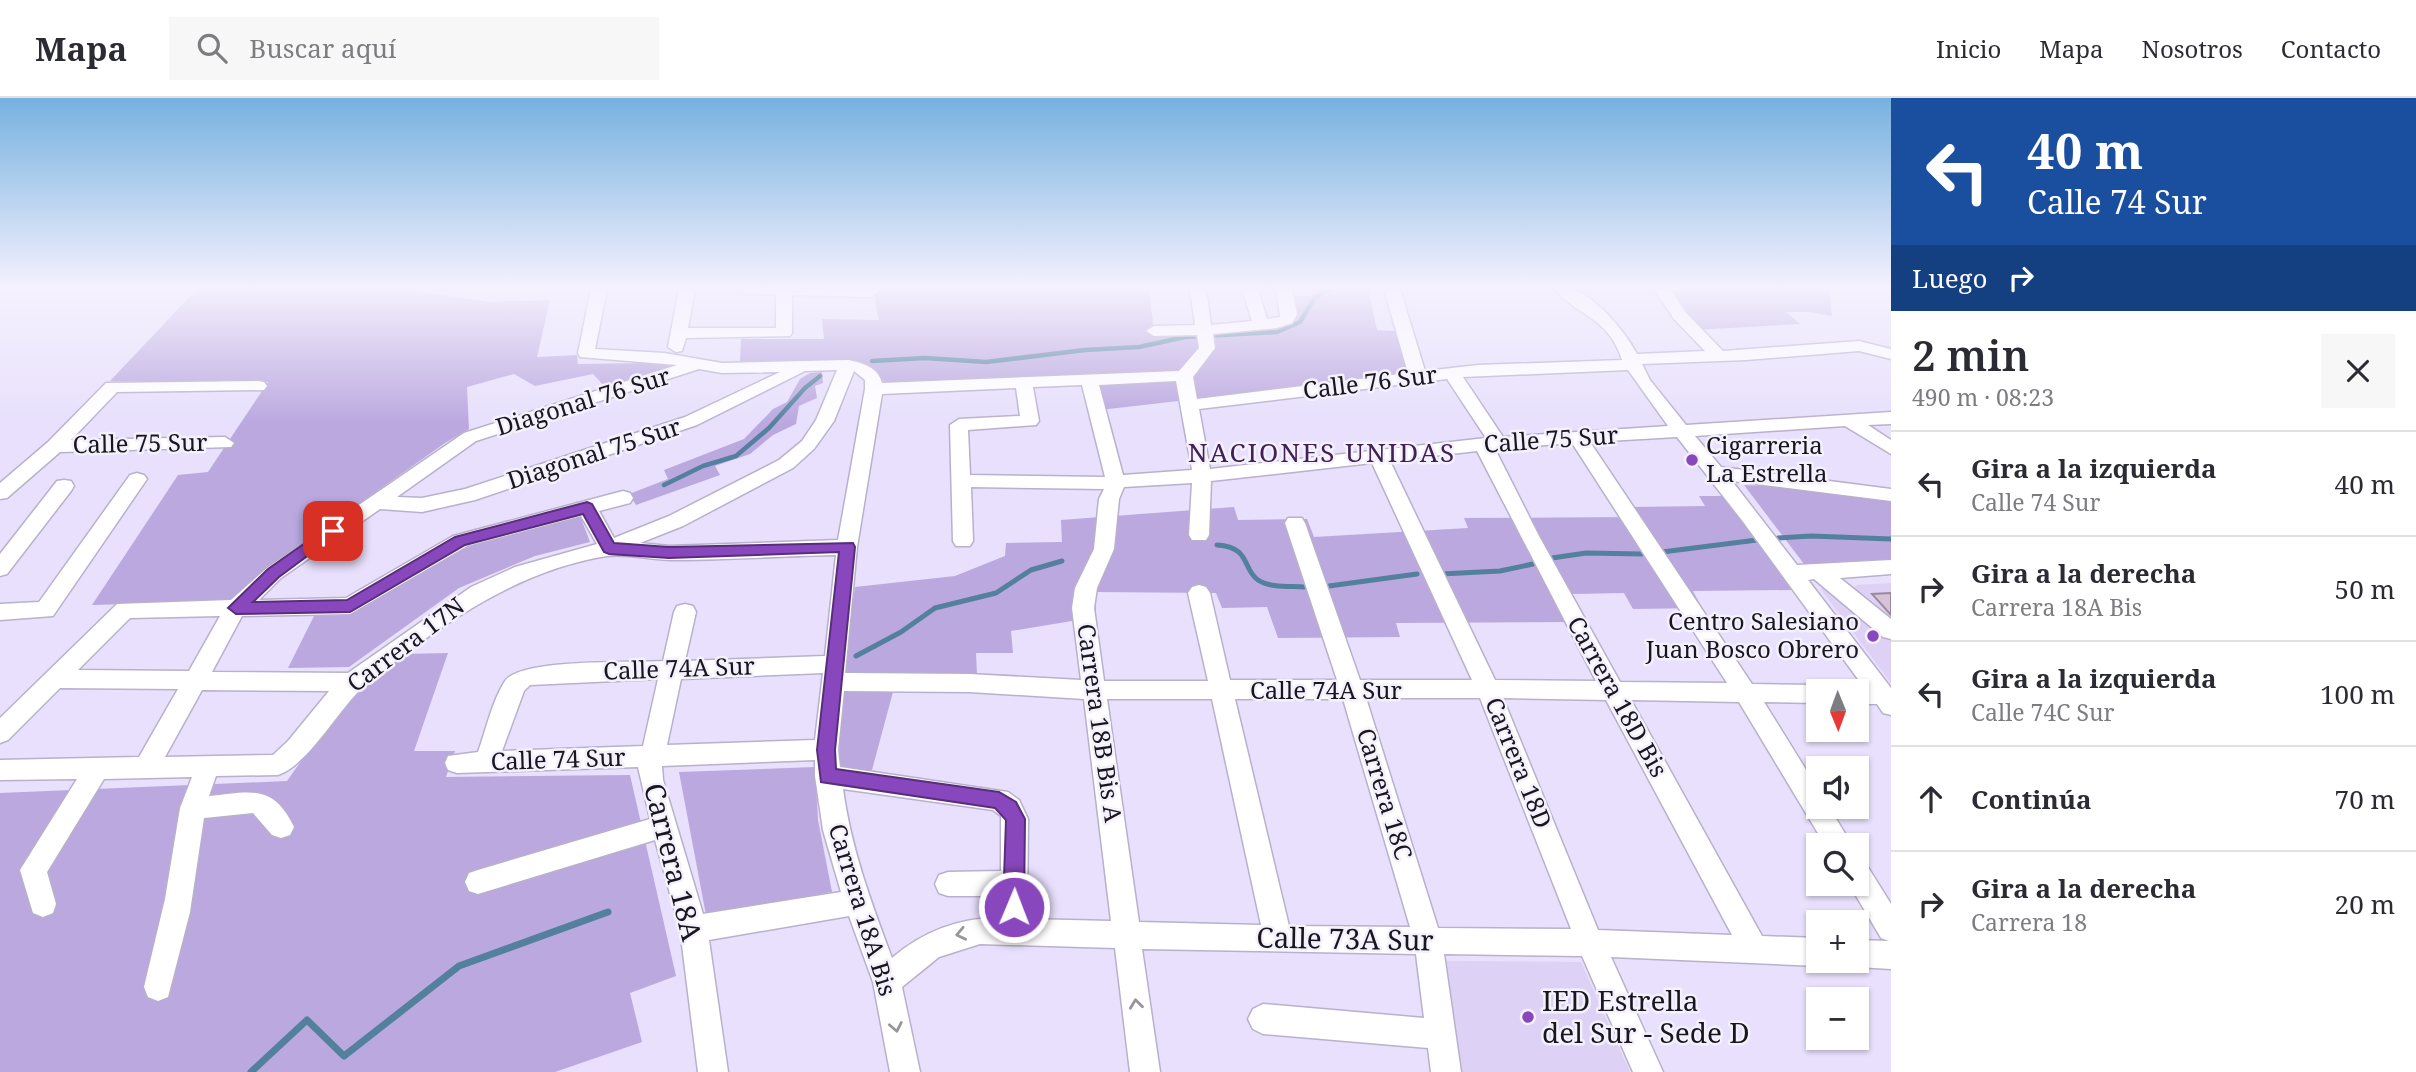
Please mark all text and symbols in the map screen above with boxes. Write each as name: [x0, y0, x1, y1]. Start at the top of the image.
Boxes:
search box: [169, 17, 659, 80]
text: Mapa: [35, 26, 127, 71]
icon: search: [193, 29, 231, 67]
text: Buscar aquí: [249, 30, 396, 66]
text: Inicio: [1936, 32, 2001, 65]
text: Mapa: [2039, 32, 2104, 65]
text: Nosotros: [2142, 32, 2243, 65]
text: Contacto: [2281, 32, 2381, 65]
text: 40 m: [2027, 117, 2143, 183]
icon: left: [1912, 126, 2003, 217]
text: Calle 74 Sur: [2027, 180, 2207, 223]
icon: right: [2002, 259, 2040, 297]
text: Luego: [1912, 260, 1988, 296]
text: 2 min: [1912, 326, 2029, 383]
button: close: [2321, 334, 2395, 408]
street label: Calle 76 Sur: [1301, 357, 1439, 406]
street label: Diagonal 76 Sur: [491, 358, 674, 443]
text: 490 m · 08:23: [1912, 381, 2054, 413]
street label: Diagonal 75 Sur: [502, 409, 685, 496]
street label: Calle 75 Sur: [1482, 417, 1619, 460]
street label: Calle 75 Sur: [72, 425, 208, 460]
place label: Cigarreria La Estrella: [1706, 428, 1827, 489]
district label: NACIONES UNIDAS: [1188, 434, 1456, 470]
text: Gira a la izquierda: [1971, 450, 2217, 486]
marker: Cigarreria La Estrella: [1684, 452, 1700, 468]
icon: left: [1912, 465, 1950, 503]
text: 40 m: [2335, 466, 2395, 502]
text: Calle 74 Sur: [1971, 486, 2100, 518]
pin: [303, 501, 363, 561]
icon: arrive: [314, 512, 352, 550]
text: Gira a la derecha: [1971, 555, 2196, 591]
icon: right: [1912, 570, 1950, 608]
text: 50 m: [2335, 571, 2395, 607]
street label: Carrera 17N: [339, 589, 471, 699]
text: Carrera 18A Bis: [1971, 591, 2142, 623]
place label: Centro Salesiano Juan Bosco Obrero: [1645, 604, 1859, 665]
street label: Carrera 18D Bis: [1560, 610, 1676, 783]
street label: Carrera 18B Bis A: [1070, 621, 1131, 824]
marker: Centro Salesiano Juan Bosco Obrero: [1865, 628, 1881, 644]
street label: Calle 74A Sur: [603, 648, 755, 687]
text: Gira a la izquierda: [1971, 660, 2217, 696]
street label: Calle 74A Sur: [1250, 673, 1402, 706]
icon: left: [1912, 675, 1950, 713]
text: 100 m: [2320, 676, 2395, 712]
north arrow: [1806, 679, 1869, 742]
map controls: [1806, 679, 1869, 1050]
street label: Carrera 18D: [1478, 692, 1561, 833]
text: Calle 74C Sur: [1971, 696, 2114, 728]
street label: Carrera 18C: [1350, 724, 1421, 863]
street label: Calle 74 Sur: [490, 740, 626, 777]
button: sound: [1806, 756, 1869, 819]
street label: Carrera 18A: [636, 779, 712, 945]
icon: ahead: [1912, 780, 1950, 818]
text: Continúa: [1971, 781, 2092, 817]
text: 70 m: [2335, 781, 2395, 817]
street label: Carrera 18A Bis: [822, 819, 905, 1000]
button: search: [1806, 833, 1869, 896]
position arrow: [977, 870, 1051, 944]
text: Gira a la derecha: [1971, 870, 2196, 906]
icon: right: [1912, 885, 1950, 923]
text: 20 m: [2335, 886, 2395, 922]
text: Carrera 18: [1971, 906, 2087, 938]
button: +: [1806, 910, 1869, 973]
street label: Calle 73A Sur: [1256, 917, 1434, 959]
one-way arrow: [955, 926, 967, 941]
place label: IED Estrella del Sur - Sede D: [1542, 981, 1750, 1051]
button: −: [1806, 987, 1869, 1050]
one-way arrow: [1128, 999, 1143, 1010]
marker: IED Estrella del Sur - Sede D: [1520, 1009, 1536, 1025]
one-way arrow: [888, 1021, 903, 1033]

